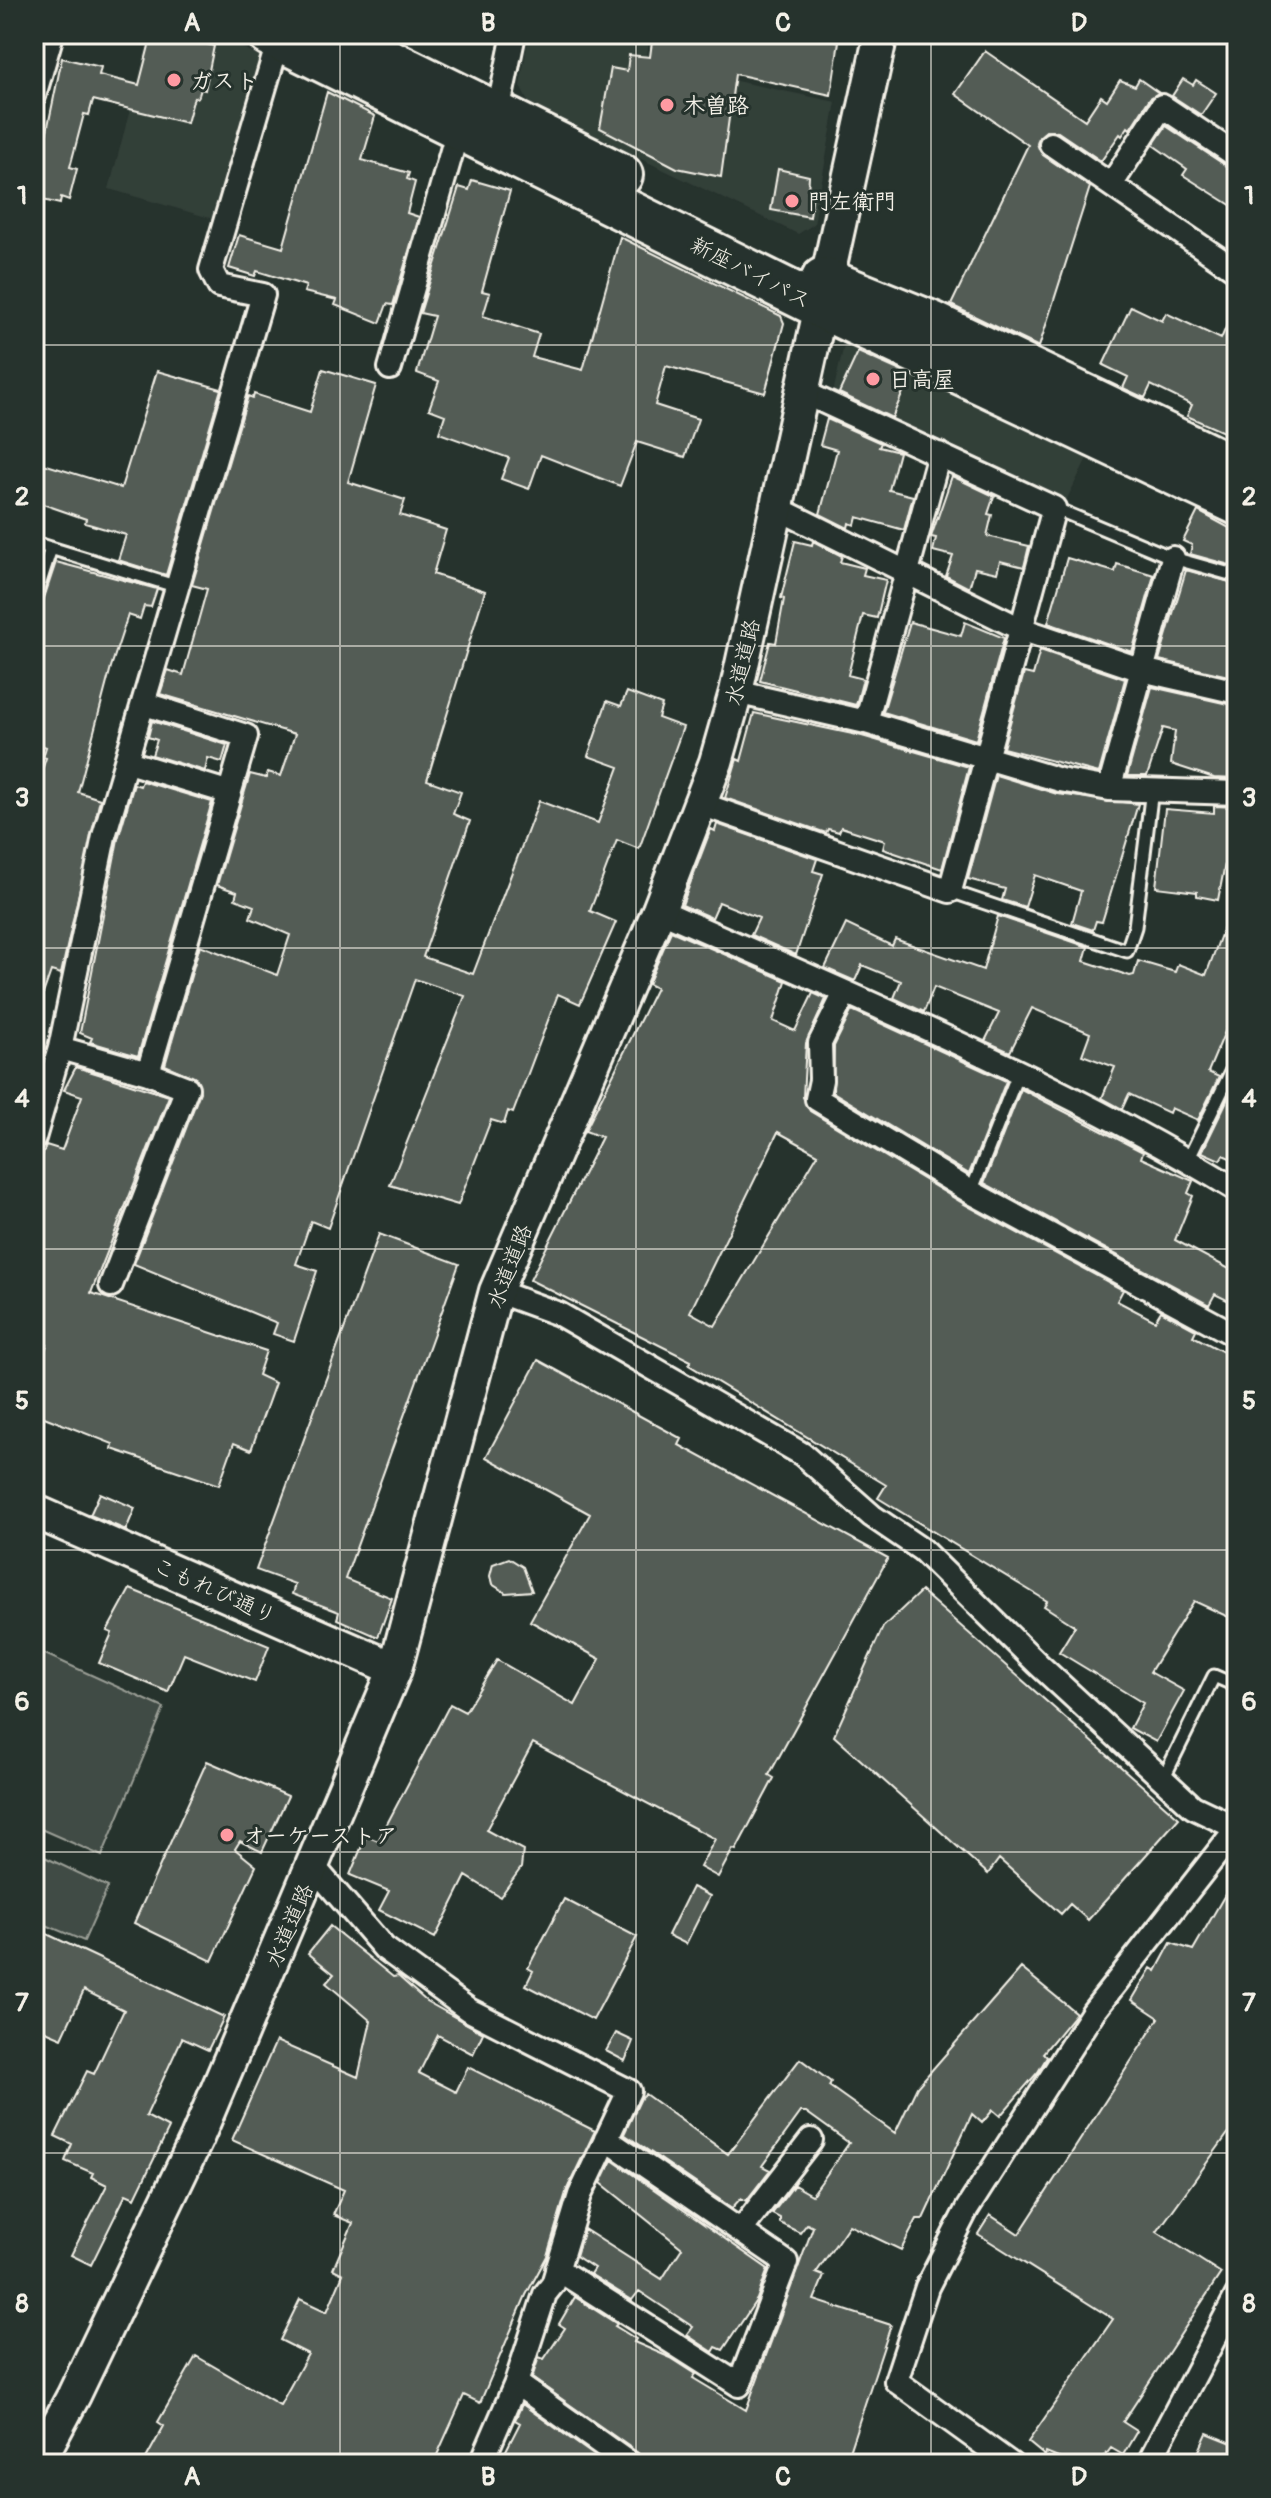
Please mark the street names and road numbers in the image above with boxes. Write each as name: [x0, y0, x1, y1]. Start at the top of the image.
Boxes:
street label: 新座バイパス: [686, 231, 816, 315]
street label: 水道道路: [719, 616, 767, 708]
street label: 水道道路: [481, 1220, 539, 1312]
street label: こもれび通り: [149, 1551, 281, 1631]
street label: 水道道路: [260, 1879, 320, 1971]

